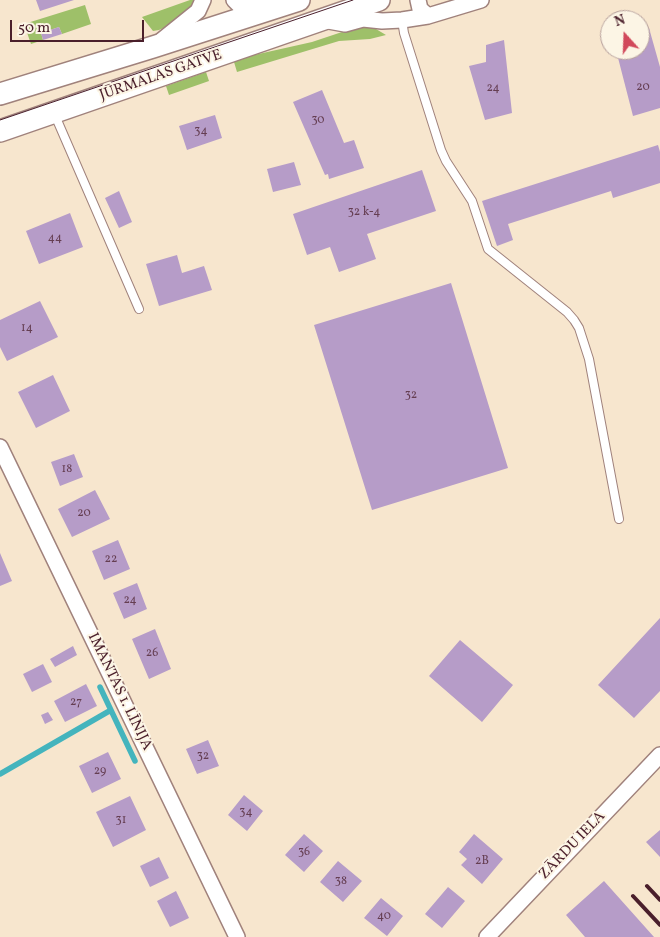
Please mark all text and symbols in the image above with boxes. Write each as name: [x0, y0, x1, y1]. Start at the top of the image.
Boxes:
scale bar: [12, 10, 146, 42]
north arrow: [600, 10, 650, 60]
text: N: [612, 11, 628, 32]
text: 50 m: [18, 18, 50, 39]
street label: JŪRMALAS GATVE: [97, 47, 225, 105]
house number: 20: [636, 81, 650, 95]
house number: 24: [486, 82, 500, 96]
house number: 30: [311, 114, 325, 128]
house number: 34: [194, 125, 208, 139]
house number: 32 k-4: [348, 206, 380, 220]
house number: 44: [48, 232, 62, 246]
house number: 14: [21, 322, 33, 336]
house number: 32: [405, 389, 417, 403]
house number: 18: [62, 463, 72, 477]
house number: 20: [77, 507, 91, 521]
house number: 22: [105, 553, 117, 567]
house number: 24: [123, 594, 137, 608]
street label: IMANTAS 1. LĪNIJA: [83, 630, 155, 754]
house number: 26: [146, 647, 158, 661]
house number: 27: [70, 696, 82, 710]
house number: 32: [197, 750, 209, 764]
house number: 29: [94, 765, 106, 779]
house number: 34: [239, 806, 253, 820]
street label: ZĀRDU IELA: [536, 808, 610, 884]
house number: 31: [116, 814, 126, 828]
house number: 36: [298, 846, 310, 860]
house number: 2B: [475, 855, 489, 869]
house number: 38: [335, 875, 347, 889]
house number: 40: [377, 910, 391, 924]

